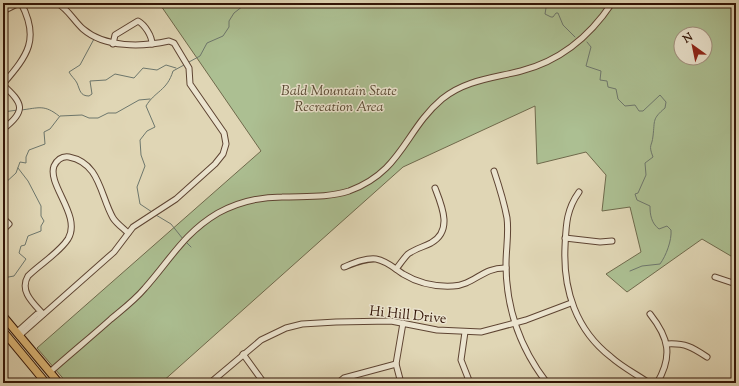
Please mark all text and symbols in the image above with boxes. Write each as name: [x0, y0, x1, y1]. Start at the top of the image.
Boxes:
north arrow: [673, 26, 713, 66]
text: N: [679, 29, 696, 48]
park label: Bald Mountain State Recreation Area: [281, 82, 397, 118]
street label: Hi Hill Drive: [368, 302, 447, 330]

